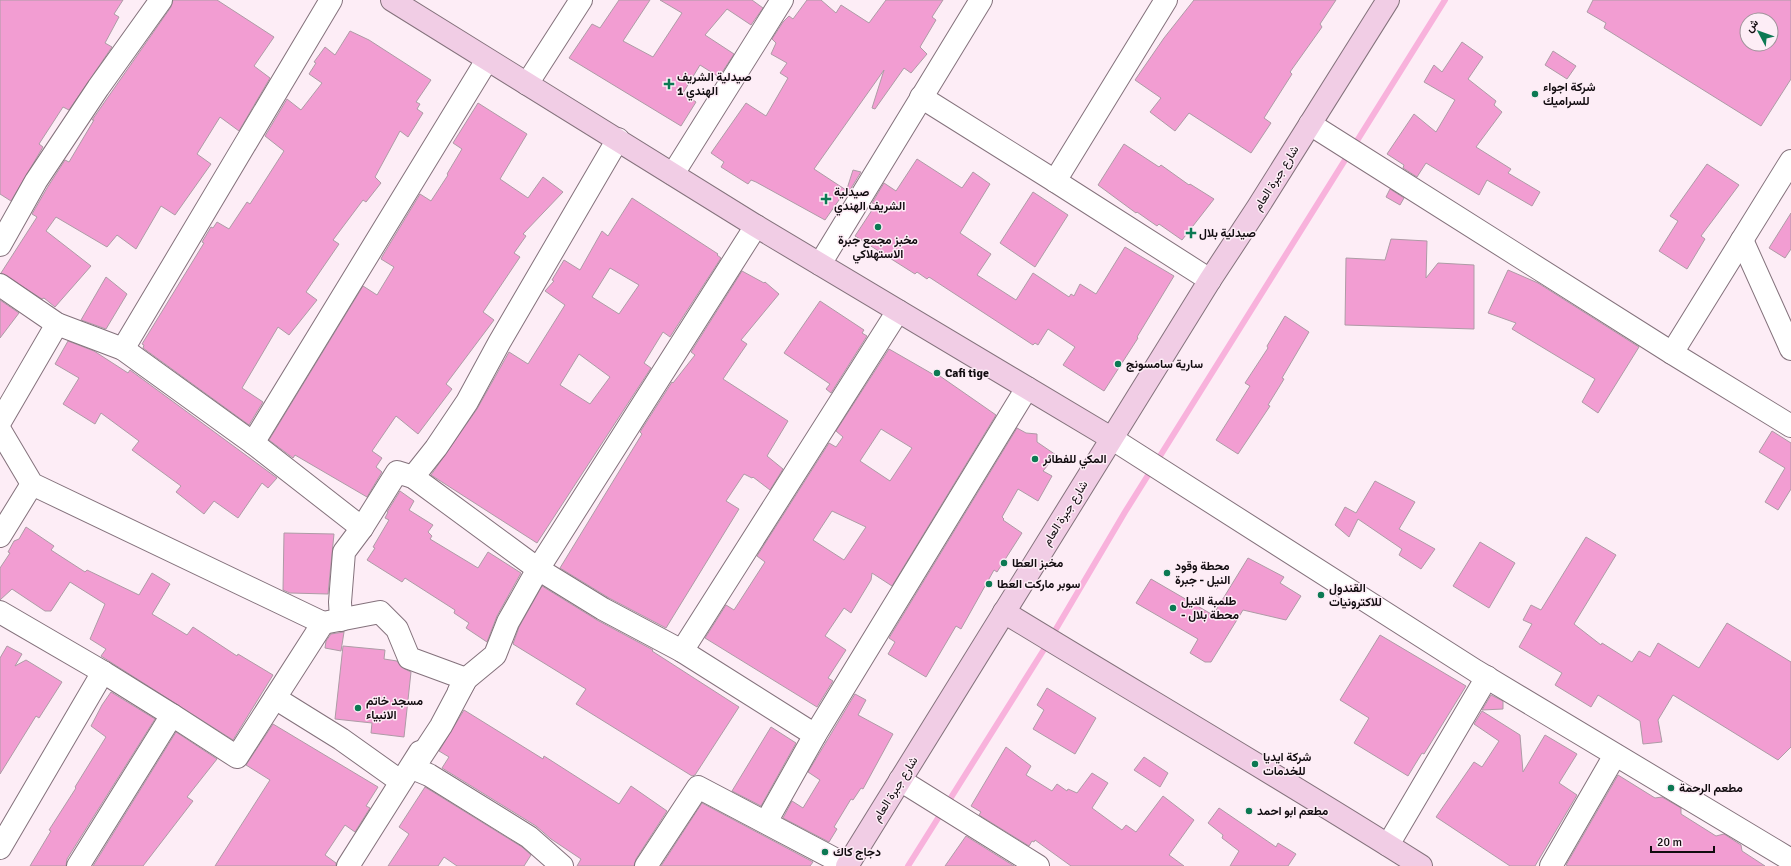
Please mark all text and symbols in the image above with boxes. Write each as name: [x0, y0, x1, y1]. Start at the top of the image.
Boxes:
north arrow: [1739, 12, 1779, 52]
text: ش: [1743, 17, 1761, 35]
place label: صيدلية الشريف الهندي 1: [677, 70, 752, 101]
marker: صيدلية الشريف الهندي 1: [664, 79, 674, 89]
place label: شركة اجواء للسراميك: [1543, 80, 1596, 109]
marker: شركة اجواء للسراميك: [1530, 89, 1540, 99]
street label: شارع جبرة العام: [1250, 143, 1303, 214]
place label: صيدلية الشريف الهندي: [834, 185, 905, 216]
marker: صيدلية الشريف الهندي: [821, 194, 831, 204]
marker: مخبز مجمع جبرة الاستهلاكي: [873, 222, 883, 232]
place label: صيدلية بلال: [1199, 226, 1256, 241]
marker: صيدلية بلال: [1186, 228, 1196, 238]
place label: مخبز مجمع جبرة الاستهلاكي: [838, 233, 918, 264]
place label: سارية سامسونج: [1126, 357, 1203, 372]
marker: سارية سامسونج: [1113, 359, 1123, 369]
place label: Cafi tige: [945, 366, 989, 381]
marker: Cafi tige: [932, 368, 942, 378]
place label: المكي للفطائر: [1042, 452, 1107, 469]
marker: المكي للفطائر: [1030, 454, 1040, 464]
street label: شارع جبرة العام: [1039, 478, 1092, 549]
place label: مخبز العطا: [1012, 556, 1064, 571]
marker: مخبز العطا: [999, 558, 1009, 568]
place label: محطة وقود النيل - جبرة: [1175, 559, 1230, 588]
marker: محطة وقود النيل - جبرة: [1162, 568, 1172, 578]
place label: سوبر ماركت العطا: [997, 577, 1081, 592]
marker: سوبر ماركت العطا: [984, 579, 994, 589]
place label: القندول للاكترونيات: [1329, 581, 1382, 610]
marker: القندول للاكترونيات: [1316, 590, 1326, 600]
place label: طلمبة النيل - محطة بلال: [1181, 594, 1239, 623]
marker: طلمبة النيل - محطة بلال: [1168, 603, 1178, 613]
place label: مسجد خاتم الانبياء: [366, 694, 423, 723]
marker: مسجد خاتم الانبياء: [353, 703, 363, 713]
place label: شركة ايديا للخدمات: [1263, 750, 1312, 779]
street label: شارع جبرة العام: [869, 754, 922, 825]
marker: شركة ايديا للخدمات: [1250, 759, 1260, 769]
place label: مطعم الرحمة: [1679, 781, 1743, 796]
marker: مطعم الرحمة: [1666, 783, 1676, 793]
place label: مطعم ابو احمد: [1257, 804, 1329, 819]
marker: مطعم ابو احمد: [1244, 806, 1254, 816]
scale bar: [1651, 828, 1714, 854]
text: 20 m: [1657, 835, 1682, 850]
place label: دجاج كاك: [833, 845, 881, 860]
marker: دجاج كاك: [820, 847, 830, 857]

